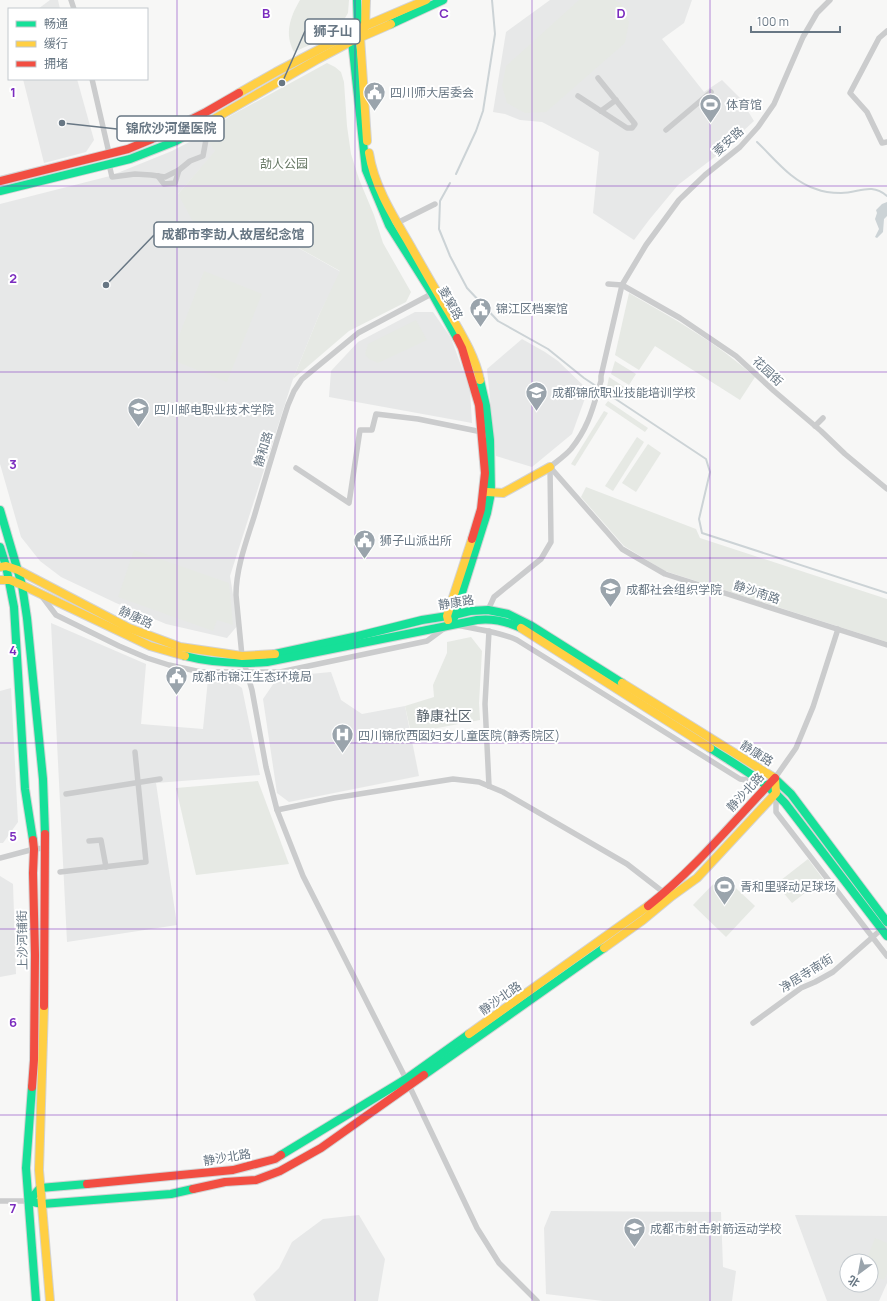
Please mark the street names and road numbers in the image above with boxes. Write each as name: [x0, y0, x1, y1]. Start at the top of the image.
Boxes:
street label: 菱安路: [709, 123, 747, 159]
street label: 菱窠路: [435, 283, 467, 323]
street label: 花园街: [749, 353, 787, 389]
street label: 静和路: [250, 429, 276, 469]
street label: 静沙南路: [732, 576, 782, 608]
street label: 静康路: [437, 591, 475, 613]
street label: 静康路: [116, 602, 156, 632]
street label: 静康路: [737, 736, 777, 770]
street label: 静沙北路: [722, 769, 768, 815]
street label: 上沙河铺街: [13, 910, 31, 970]
street label: 净居寺南街: [776, 950, 836, 996]
street label: 静沙北路: [475, 977, 525, 1019]
street label: 静沙北路: [202, 1145, 252, 1169]

